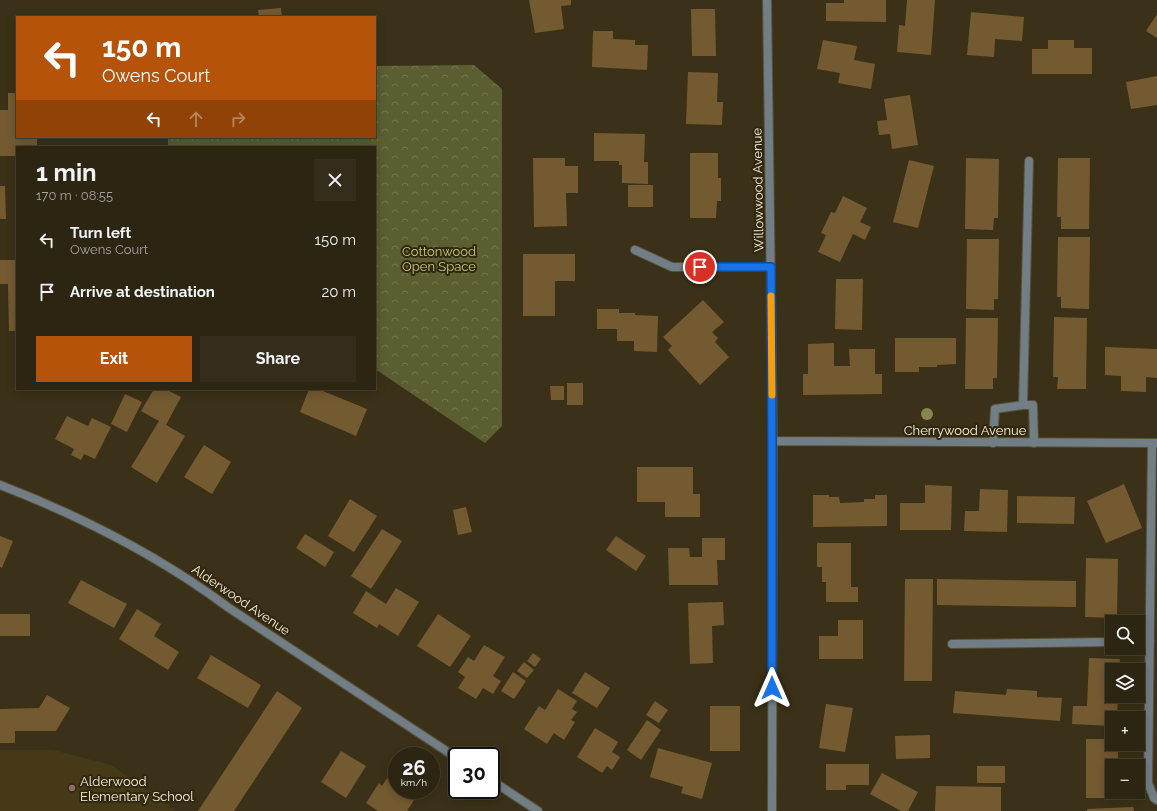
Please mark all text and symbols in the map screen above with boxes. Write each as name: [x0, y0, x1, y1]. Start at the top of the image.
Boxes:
text: 150 m: [102, 31, 181, 64]
icon: left: [36, 32, 88, 84]
text: Owens Court: [102, 65, 210, 86]
icon: left: [143, 108, 165, 130]
icon: ahead: [185, 108, 207, 130]
icon: right: [227, 108, 249, 130]
street label: Willowwood Avenue: [749, 128, 767, 252]
text: 1 min: [36, 158, 97, 187]
button: close: [314, 159, 356, 201]
text: 170 m · 08:55: [36, 188, 113, 203]
text: Turn left: [70, 224, 131, 242]
icon: left: [36, 229, 58, 251]
text: 150 m: [315, 231, 356, 249]
text: Owens Court: [70, 242, 148, 257]
park label: Cottonwood Open Space: [402, 244, 476, 274]
pin: [683, 250, 717, 284]
icon: arrive: [689, 256, 711, 278]
icon: arrive: [36, 281, 58, 303]
text: Arrive at destination: [70, 283, 215, 301]
text: 20 m: [321, 283, 356, 301]
button: Exit: [36, 336, 192, 382]
button: Share: [200, 336, 356, 382]
street label: Cherrywood Avenue: [904, 423, 1027, 438]
street label: Alderwood Avenue: [189, 562, 293, 639]
map controls: [1105, 615, 1145, 799]
button: search: [1105, 615, 1145, 655]
button: layers: [1105, 663, 1145, 703]
position arrow: [751, 667, 793, 709]
button: +: [1105, 711, 1145, 751]
speed limit sign: 30: [448, 747, 500, 799]
text: 26: [402, 756, 426, 780]
button: −: [1105, 759, 1145, 799]
place label: Alderwood Elementary School: [80, 774, 194, 804]
text: km/h: [401, 777, 427, 788]
marker: Alderwood Elementary School: [67, 783, 77, 793]

